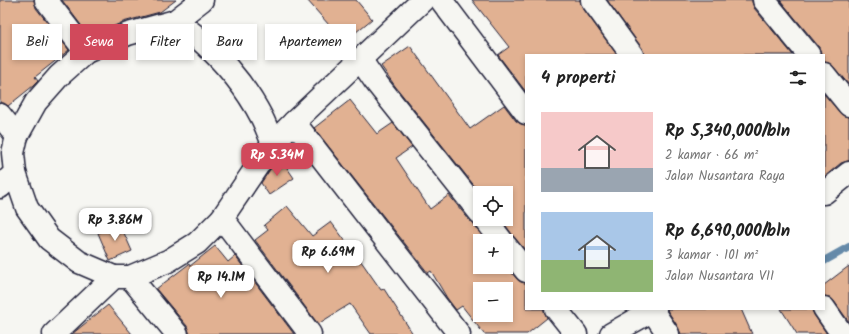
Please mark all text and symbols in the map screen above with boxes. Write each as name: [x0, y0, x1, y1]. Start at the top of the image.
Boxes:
chip: Beli: [12, 24, 62, 60]
chip: Sewa: [70, 24, 128, 60]
chip: Filter: [136, 24, 194, 60]
chip: Baru: [202, 24, 257, 60]
chip: Apartemen: [265, 24, 356, 60]
text: 4 properti: [541, 65, 616, 92]
icon: filters: [787, 67, 809, 89]
text: Rp 5,340,000/bln: [665, 118, 790, 145]
icon: home: [573, 128, 621, 176]
pin: Rp 5.34M: [236, 143, 318, 177]
text: Rp 5.34M: [250, 145, 304, 166]
text: 2 kamar · 66 m²: [665, 145, 758, 166]
text: Jalan Nusantara Raya: [665, 166, 785, 187]
map controls: [473, 186, 513, 322]
button: locate: [473, 186, 513, 226]
pin: Rp 3.86M: [74, 208, 156, 242]
text: Rp 3.86M: [88, 210, 142, 231]
text: Rp 6,690,000/bln: [665, 218, 790, 245]
icon: home: [573, 228, 621, 276]
button: +: [473, 234, 513, 274]
pin: Rp 6.69M: [287, 240, 369, 274]
text: Rp 6.69M: [301, 242, 355, 263]
text: 3 kamar · 101 m²: [665, 245, 758, 266]
pin: Rp 14.1M: [180, 265, 262, 299]
text: Jalan Nusantara VII: [665, 266, 774, 287]
text: Rp 14.1M: [197, 267, 245, 288]
button: −: [473, 282, 513, 322]

